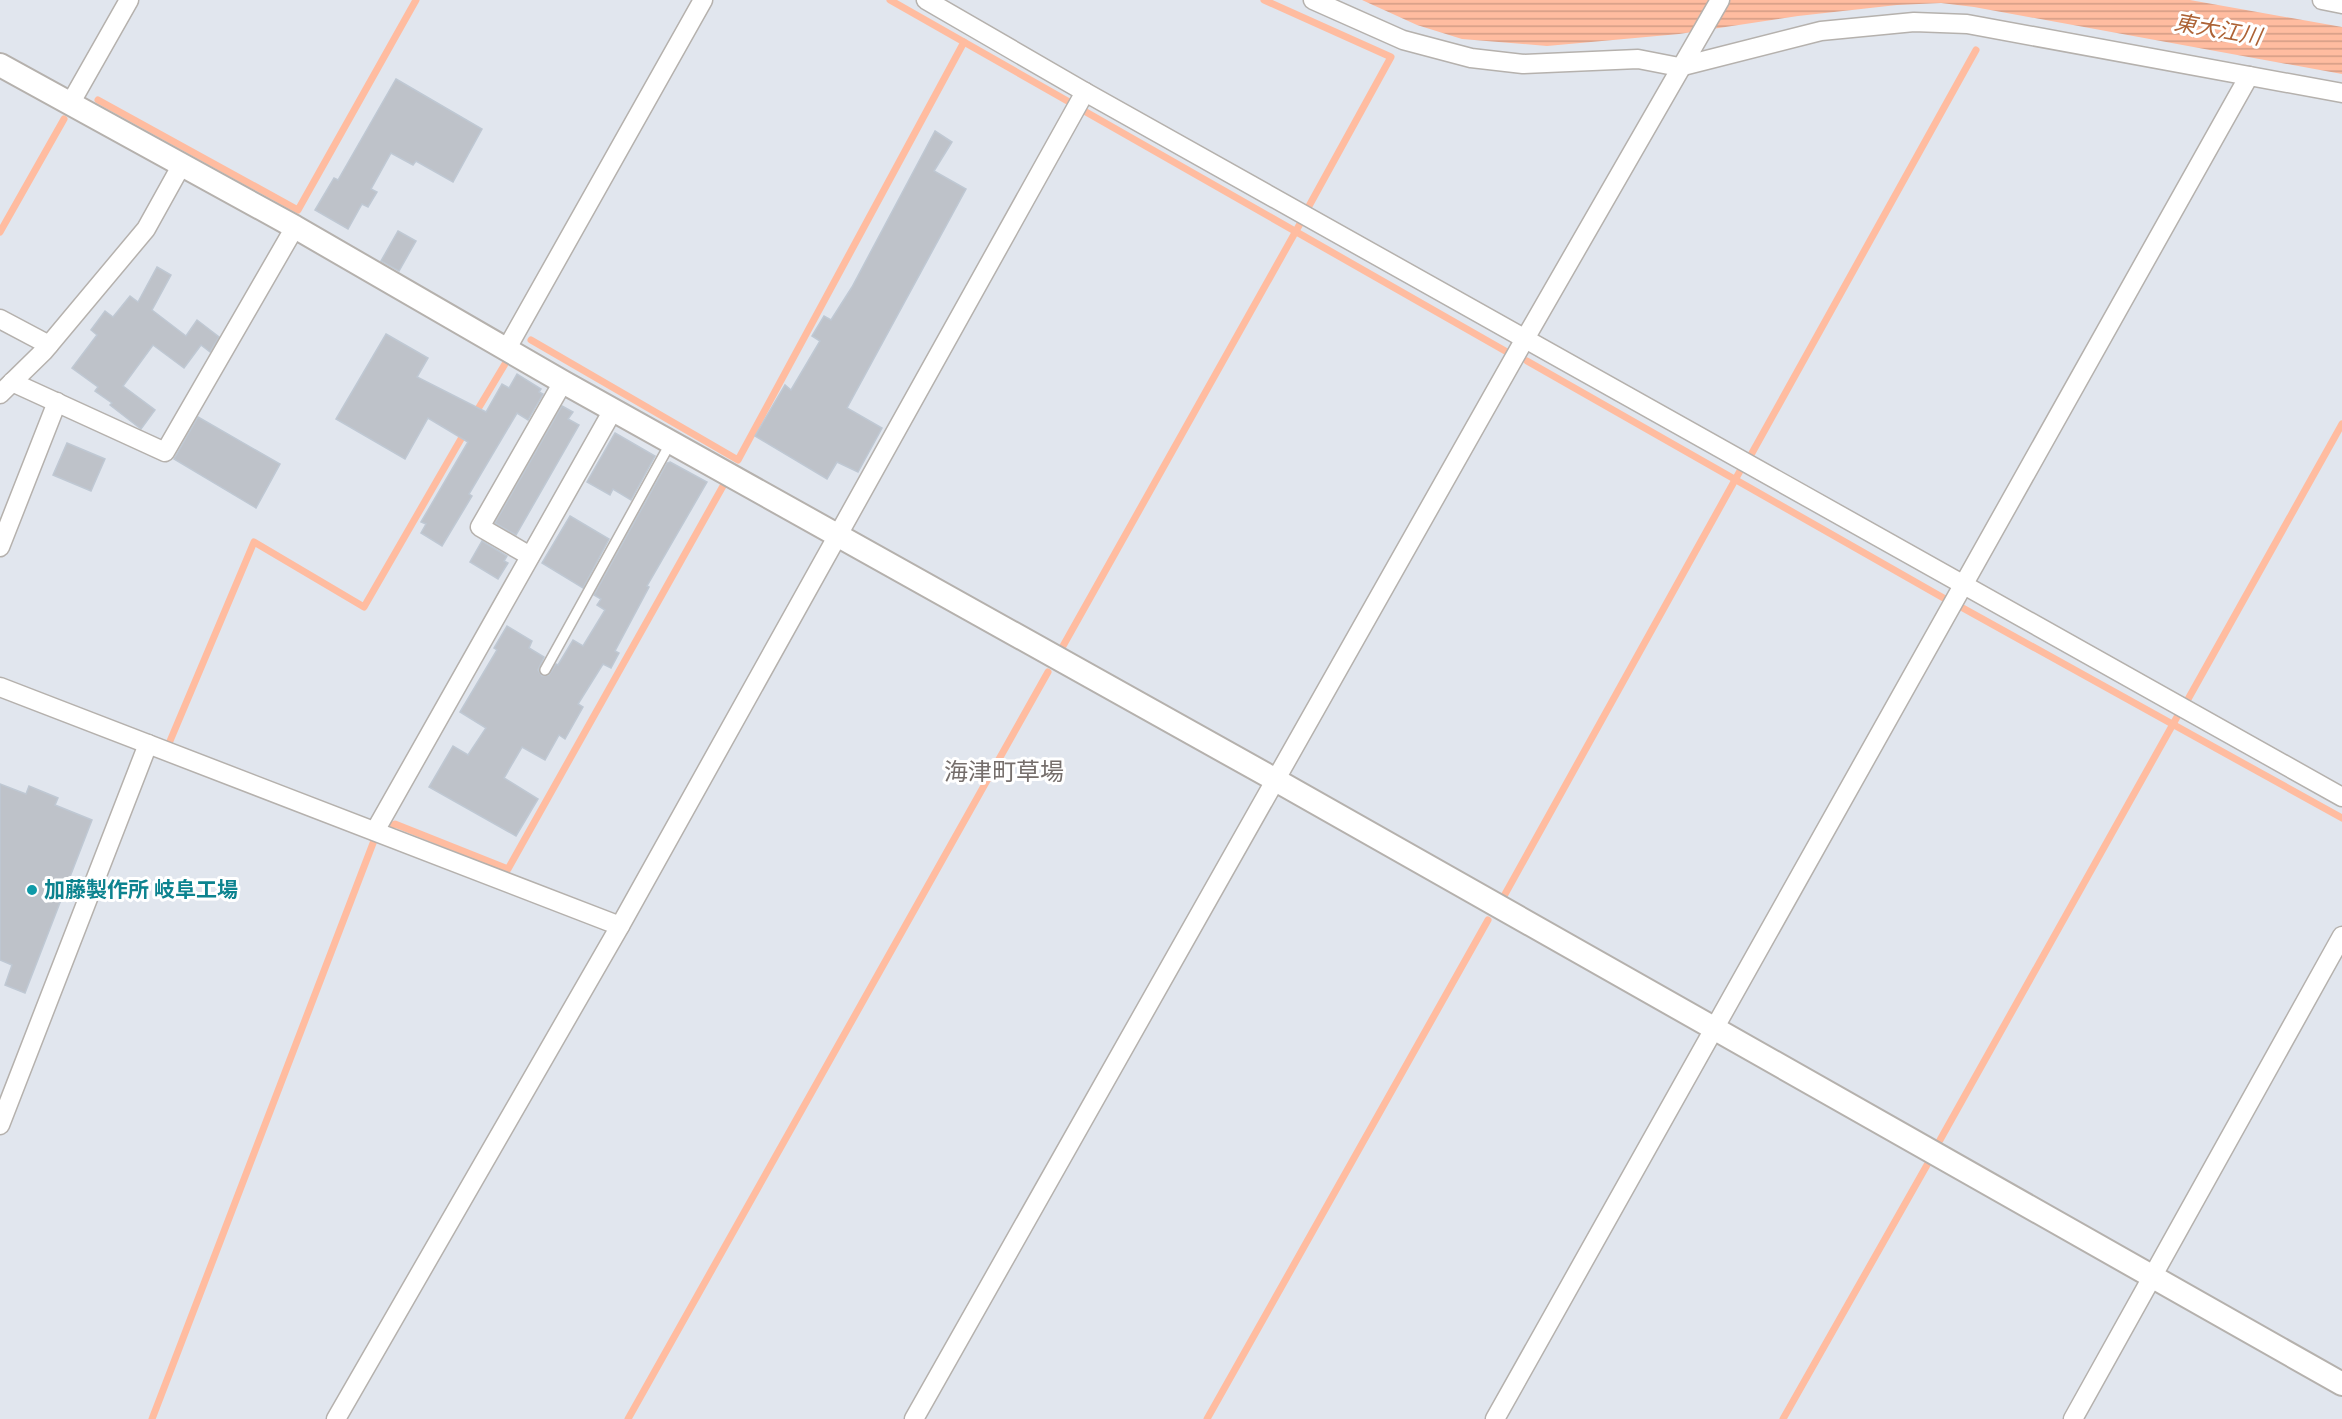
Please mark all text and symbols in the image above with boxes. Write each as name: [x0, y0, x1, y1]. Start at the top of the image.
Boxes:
water label: 東大江川: [2173, 9, 2266, 49]
district label: 海津町草場: [944, 758, 1064, 785]
place label: 加藤製作所 岐阜工場: [44, 877, 238, 901]
marker: 加藤製作所 岐阜工場: [25, 883, 39, 897]

